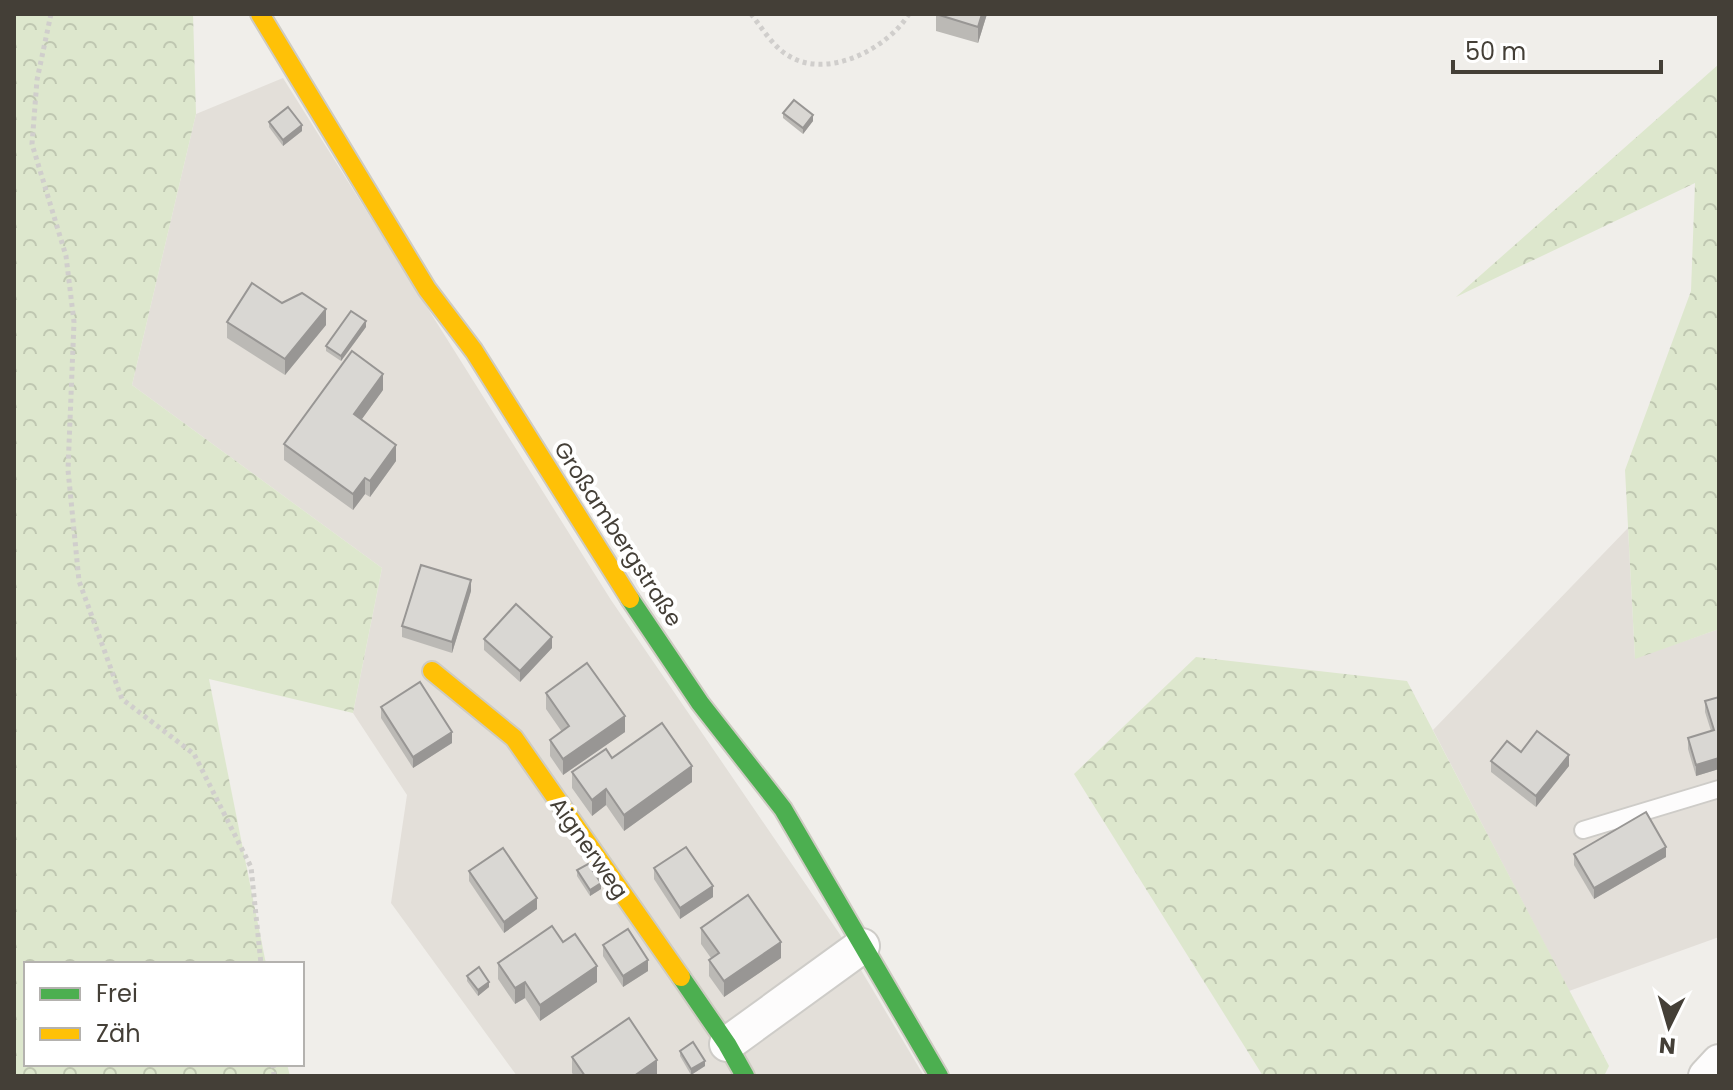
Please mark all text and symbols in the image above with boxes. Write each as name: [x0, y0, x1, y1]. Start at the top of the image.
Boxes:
scale bar: [1453, 24, 1661, 74]
text: 50 m: [1465, 35, 1526, 68]
street label: Großambergstraße: [547, 436, 689, 632]
street label: Aignerweg: [543, 791, 635, 905]
legend: [24, 962, 304, 1066]
text: Frei: [96, 977, 138, 1010]
north arrow: [1629, 986, 1709, 1066]
text: Zäh: [96, 1017, 141, 1050]
text: N: [1658, 1029, 1677, 1062]

